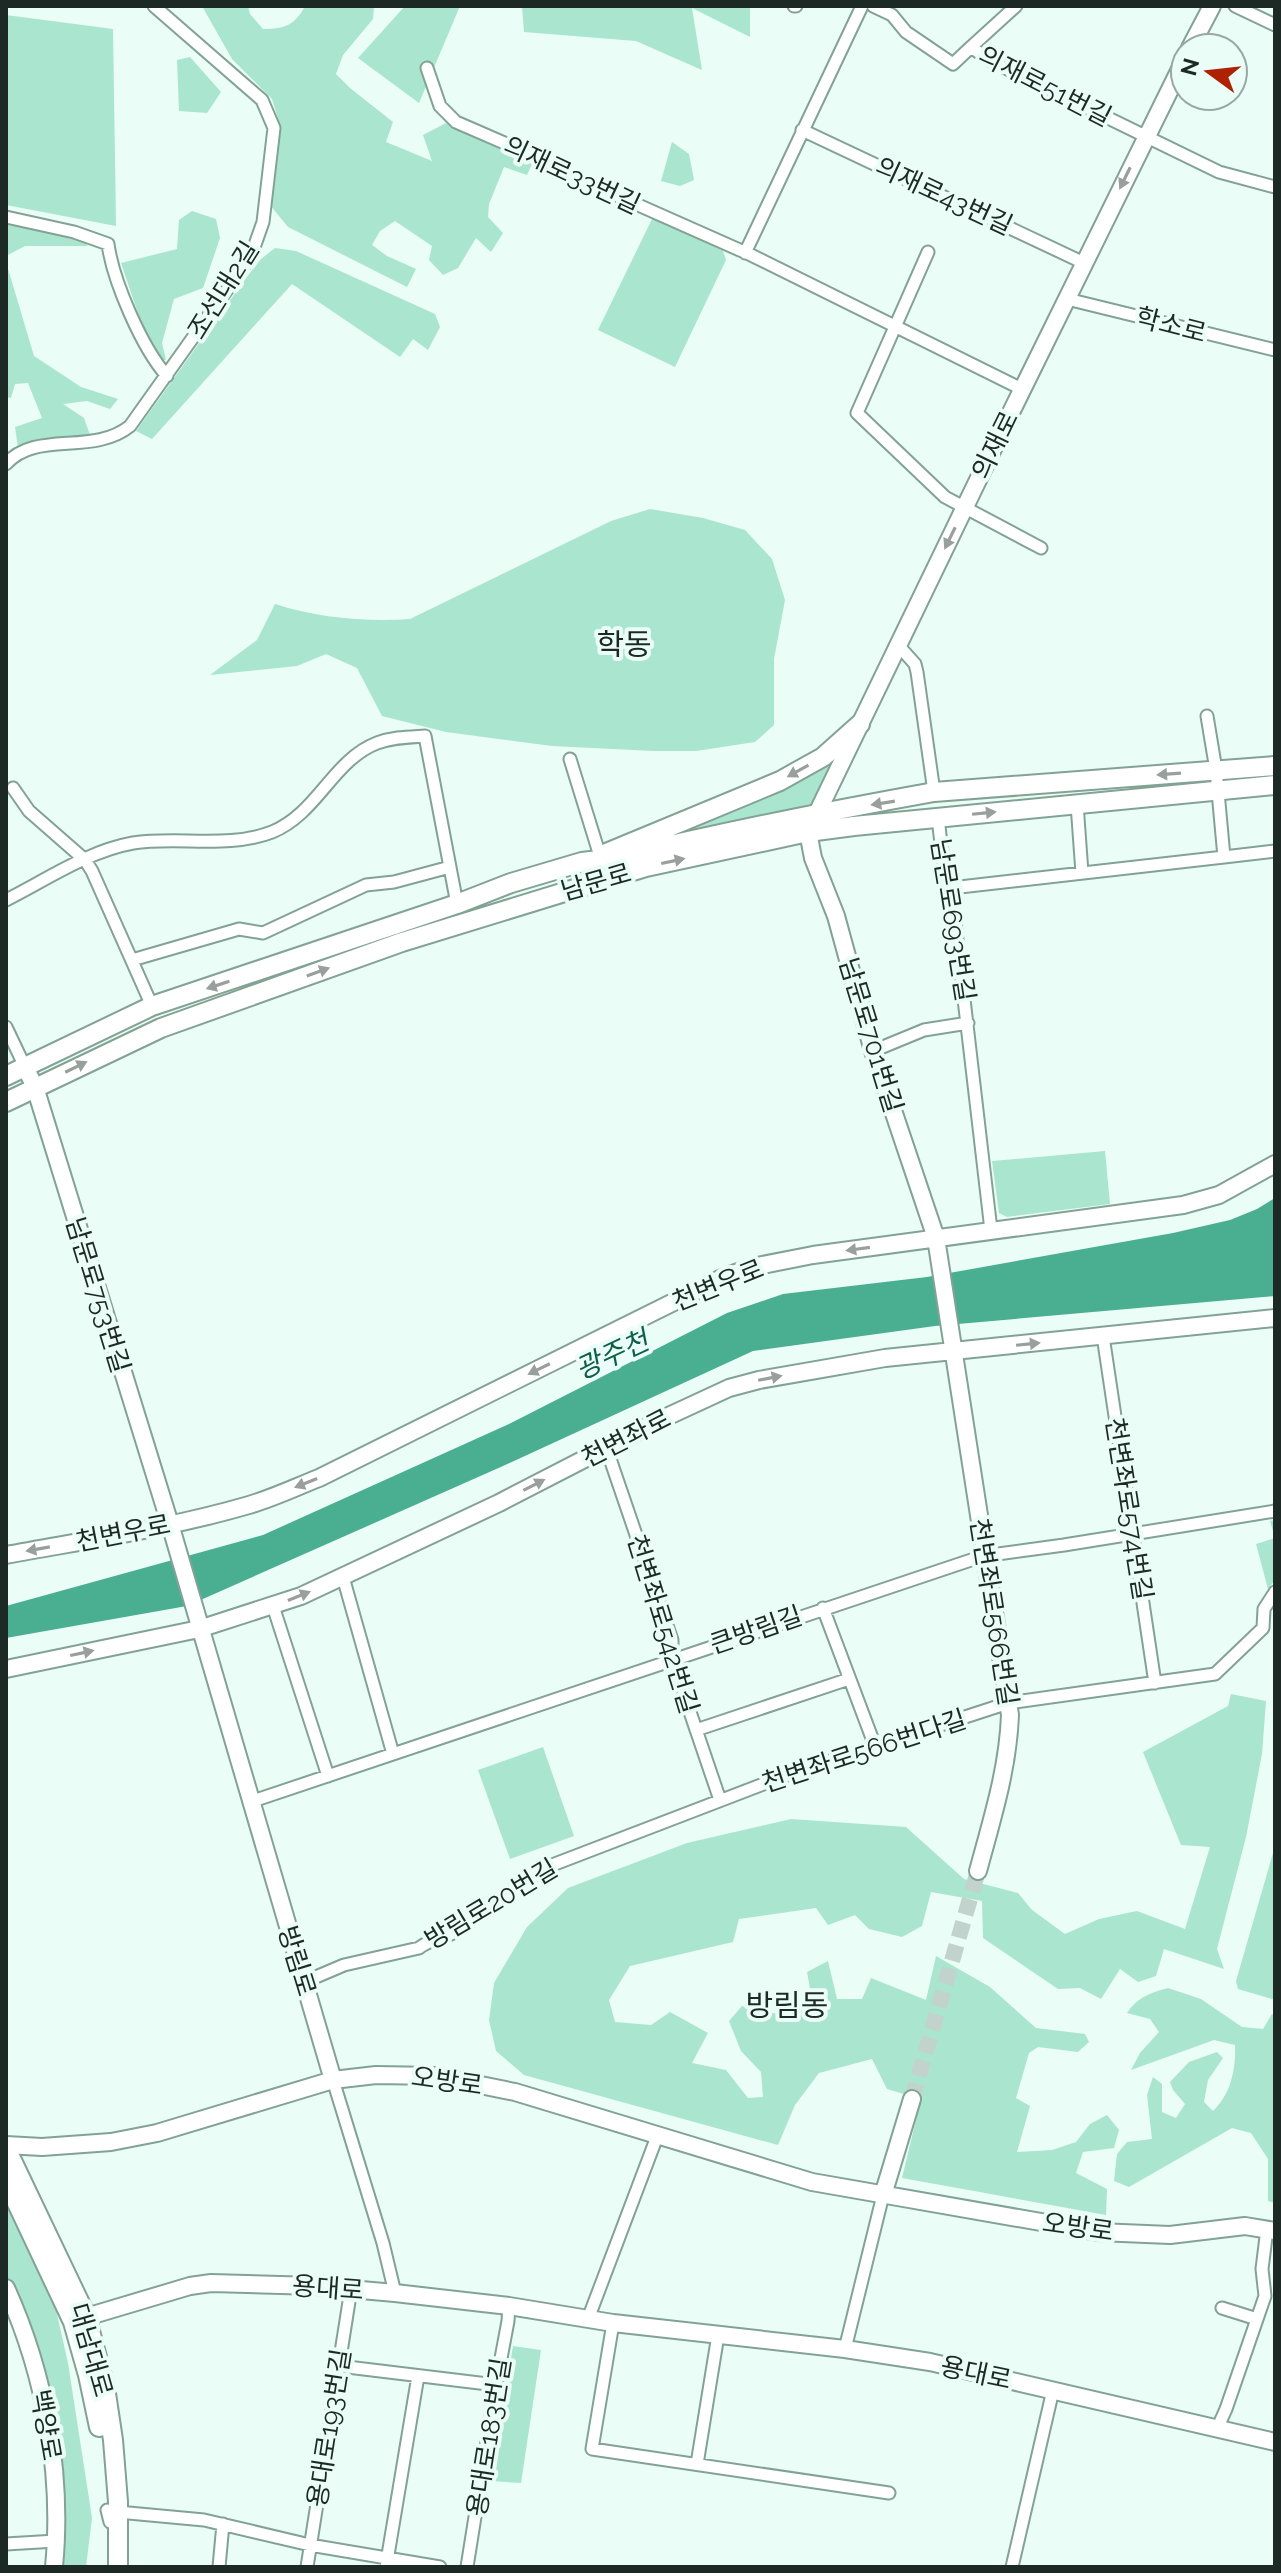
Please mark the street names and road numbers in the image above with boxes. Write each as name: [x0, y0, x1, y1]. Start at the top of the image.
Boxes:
street label: 의재로51번길: [974, 40, 1116, 132]
street label: 의재로33번길: [499, 130, 645, 220]
street label: 의재로43번길: [871, 151, 1017, 241]
street label: 조선대2길: [181, 236, 265, 344]
street label: 학소로: [1133, 302, 1209, 348]
street label: 의재로: [966, 406, 1024, 484]
street label: 남문로693번길: [925, 836, 981, 1004]
street label: 남문로: [557, 858, 635, 906]
street label: 남문로701번길: [833, 954, 909, 1116]
street label: 남문로753번길: [60, 1214, 136, 1376]
street label: 천변우로: [668, 1253, 768, 1317]
street label: 천변좌로: [577, 1403, 675, 1473]
street label: 천변좌로574번길: [1100, 1416, 1158, 1602]
street label: 천변우로: [73, 1509, 173, 1557]
street label: 천변좌로566번길: [964, 1516, 1024, 1708]
street label: 천변좌로542번길: [622, 1531, 704, 1717]
street label: 큰방림길: [706, 1600, 806, 1660]
street label: 천변좌로566번다길: [758, 1704, 970, 1798]
street label: 방림로20번길: [419, 1853, 563, 1955]
street label: 방림로: [272, 1922, 322, 2000]
street label: 오방로: [409, 2061, 485, 2101]
street label: 오방로: [1040, 2207, 1116, 2247]
street label: 용대로: [291, 2271, 365, 2305]
street label: 대남대로: [63, 2300, 119, 2400]
street label: 용대로193번길: [302, 2347, 356, 2509]
street label: 용대로: [938, 2351, 1014, 2395]
street label: 용대로183번길: [462, 2356, 516, 2518]
street label: 백양로: [25, 2387, 67, 2463]

